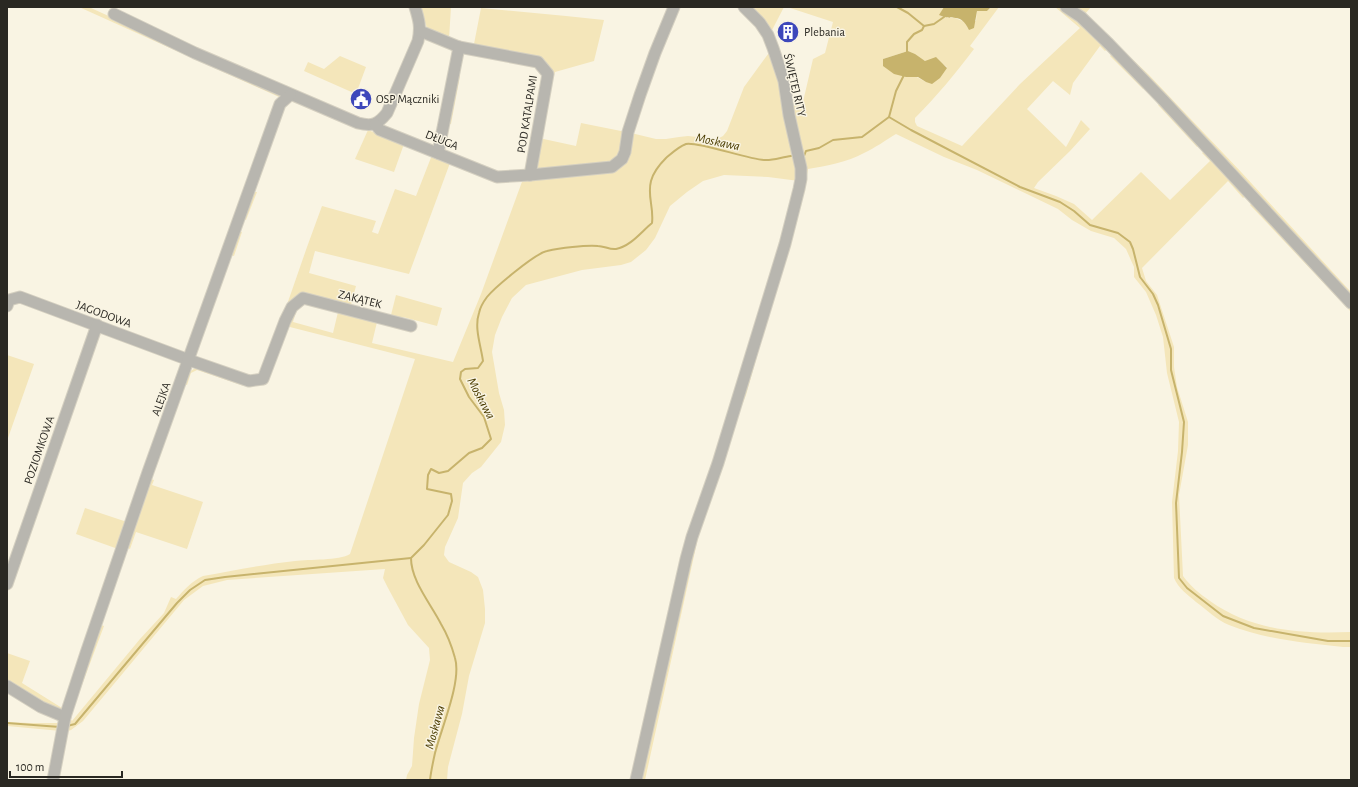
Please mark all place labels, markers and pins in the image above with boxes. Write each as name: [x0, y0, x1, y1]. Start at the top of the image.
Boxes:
building icon: Plebania: [775, 19, 801, 45]
place label: Plebania: [804, 26, 845, 38]
public building icon: OSP Mączniki: [348, 86, 374, 112]
place label: OSP Mączniki: [376, 93, 439, 105]

